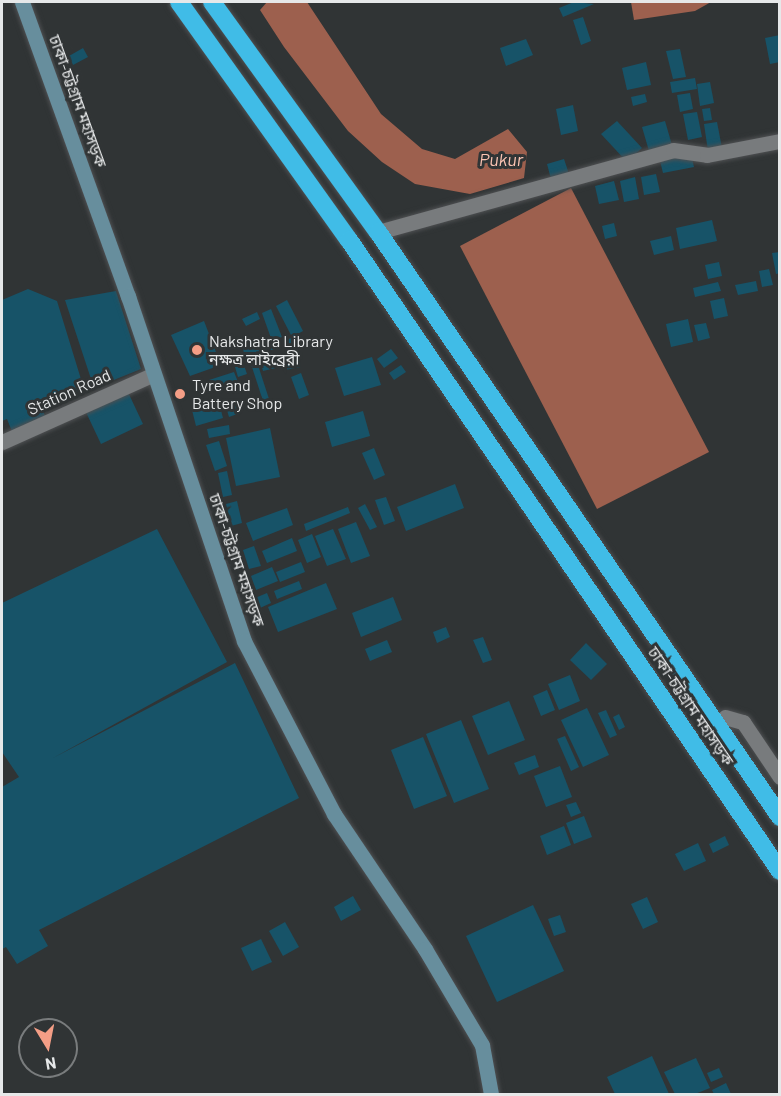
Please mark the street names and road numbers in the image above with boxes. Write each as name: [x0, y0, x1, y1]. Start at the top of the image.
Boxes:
street label: ঢাকা-চট্টগ্রাম মহাসড়ক: [45, 32, 111, 170]
street label: Station Road: [24, 365, 114, 419]
street label: ঢাকা-চট্টগ্রাম মহাসড়ক: [205, 491, 269, 629]
street label: ঢাকা-চট্টগ্রাম মহাসড়ক: [644, 643, 738, 769]

